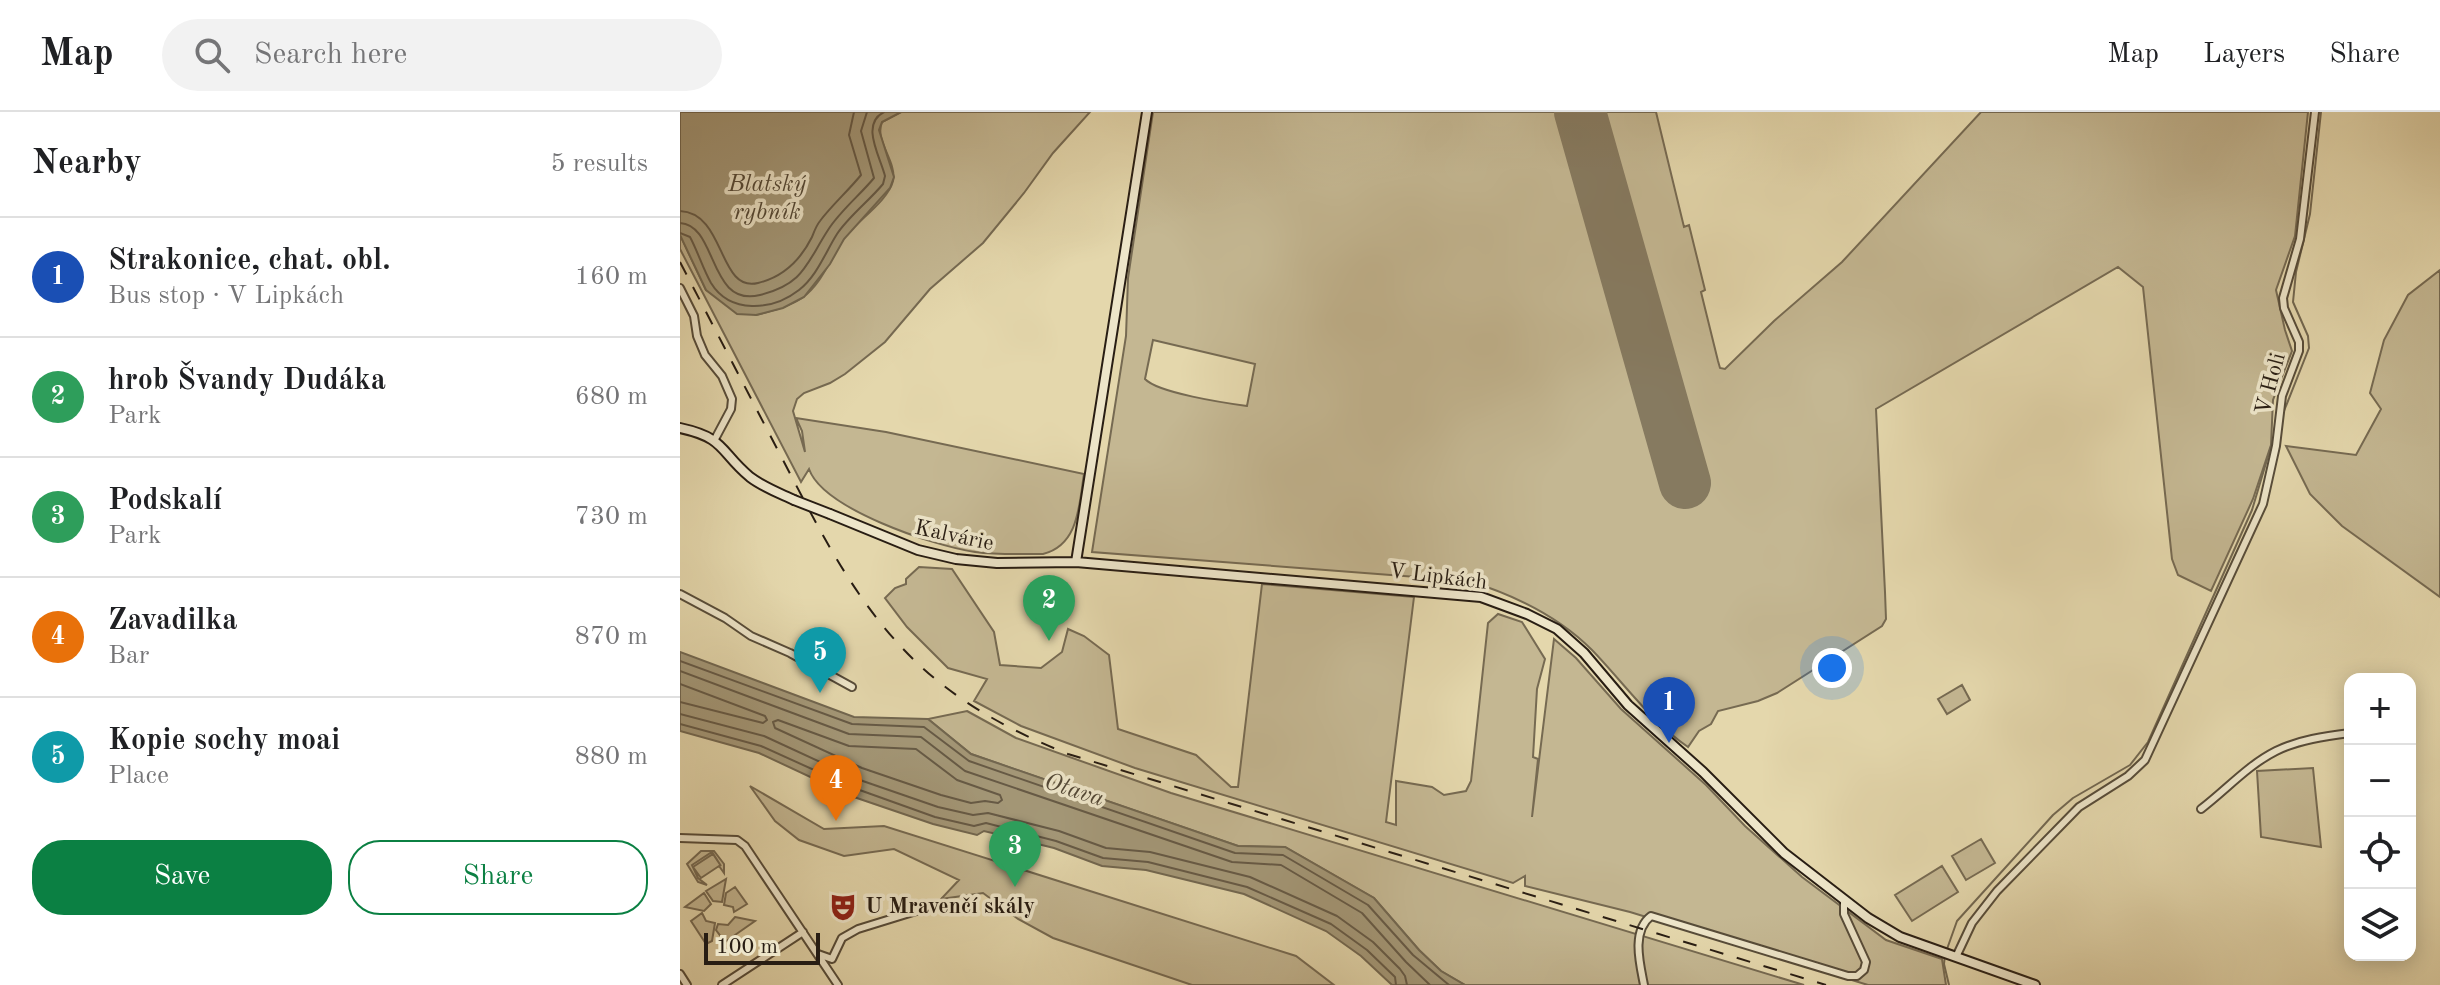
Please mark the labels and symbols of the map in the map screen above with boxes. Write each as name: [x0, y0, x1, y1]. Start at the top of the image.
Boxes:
water label: Blatský rybník: [727, 173, 807, 225]
street label: V Holi: [2252, 351, 2290, 417]
street label: Kalvárie: [912, 517, 996, 555]
street label: V Lipkách: [1387, 560, 1489, 594]
pin: 2: [1023, 575, 1075, 641]
pin: 5: [794, 627, 846, 693]
your location: [1812, 648, 1852, 688]
pin: 1: [1643, 677, 1695, 743]
pin: 4: [810, 755, 862, 821]
water label: Otava: [1041, 770, 1107, 812]
pin: 3: [989, 821, 1041, 887]
theatre icon: U Mravenčí skály: [828, 892, 858, 922]
place label: U Mravenčí skály: [865, 896, 1035, 918]
scale bar: [704, 929, 820, 965]

